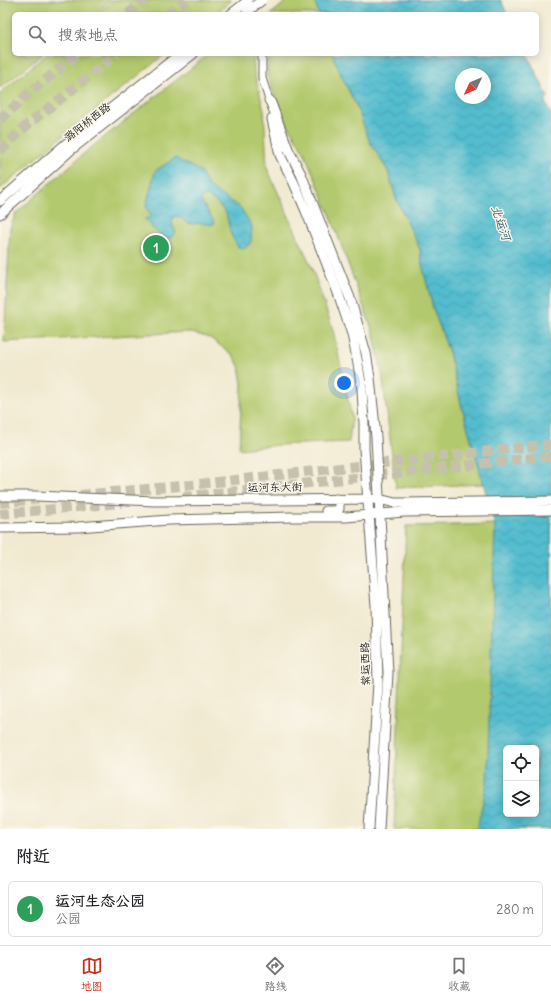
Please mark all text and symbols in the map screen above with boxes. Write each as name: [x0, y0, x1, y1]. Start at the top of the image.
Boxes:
search box: [12, 12, 539, 56]
icon: search: [26, 23, 48, 45]
text: 搜索地点: [58, 25, 118, 44]
north arrow: [455, 68, 491, 104]
street label: 潞阳桥西路: [61, 100, 113, 144]
water label: 北运河: [489, 203, 515, 244]
pin: 1: [143, 233, 169, 263]
your location: [334, 373, 354, 393]
street label: 运河东大街: [247, 480, 304, 494]
street label: 紫运西路: [358, 642, 372, 686]
map controls: [503, 745, 539, 817]
button: locate: [503, 745, 539, 781]
button: layers: [503, 781, 539, 817]
text: 附近: [16, 845, 50, 867]
text: 运河生态公园: [55, 891, 145, 910]
text: 1: [27, 901, 33, 918]
text: 280 m: [496, 901, 534, 918]
text: 公园: [55, 910, 81, 927]
tab: 地图: [81, 955, 103, 993]
tab: 路线: [264, 955, 286, 993]
tab: 收藏: [448, 955, 470, 993]

